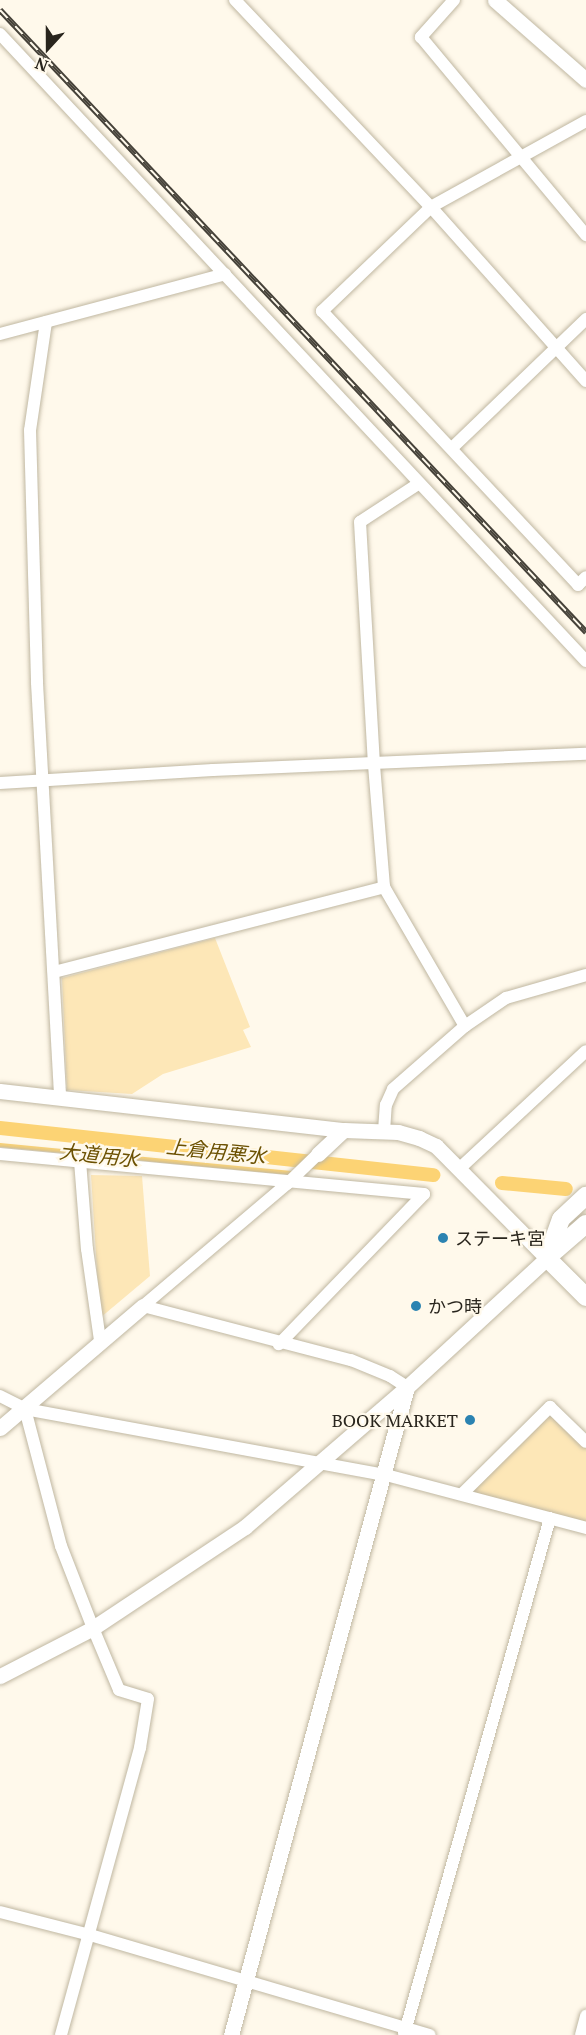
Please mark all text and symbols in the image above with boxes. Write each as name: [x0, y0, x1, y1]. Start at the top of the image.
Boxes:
north arrow: [18, 18, 78, 78]
text: N: [32, 52, 51, 77]
water label: 上倉用悪水: [165, 1134, 267, 1168]
water label: 大道用水: [58, 1139, 140, 1171]
place label: ステーキ宮: [455, 1227, 545, 1249]
marker: ステーキ宮: [436, 1231, 450, 1245]
place label: かつ時: [428, 1295, 482, 1317]
marker: かつ時: [409, 1299, 423, 1313]
place label: BOOK MARKET: [332, 1409, 458, 1431]
marker: BOOK MARKET: [463, 1413, 477, 1427]

